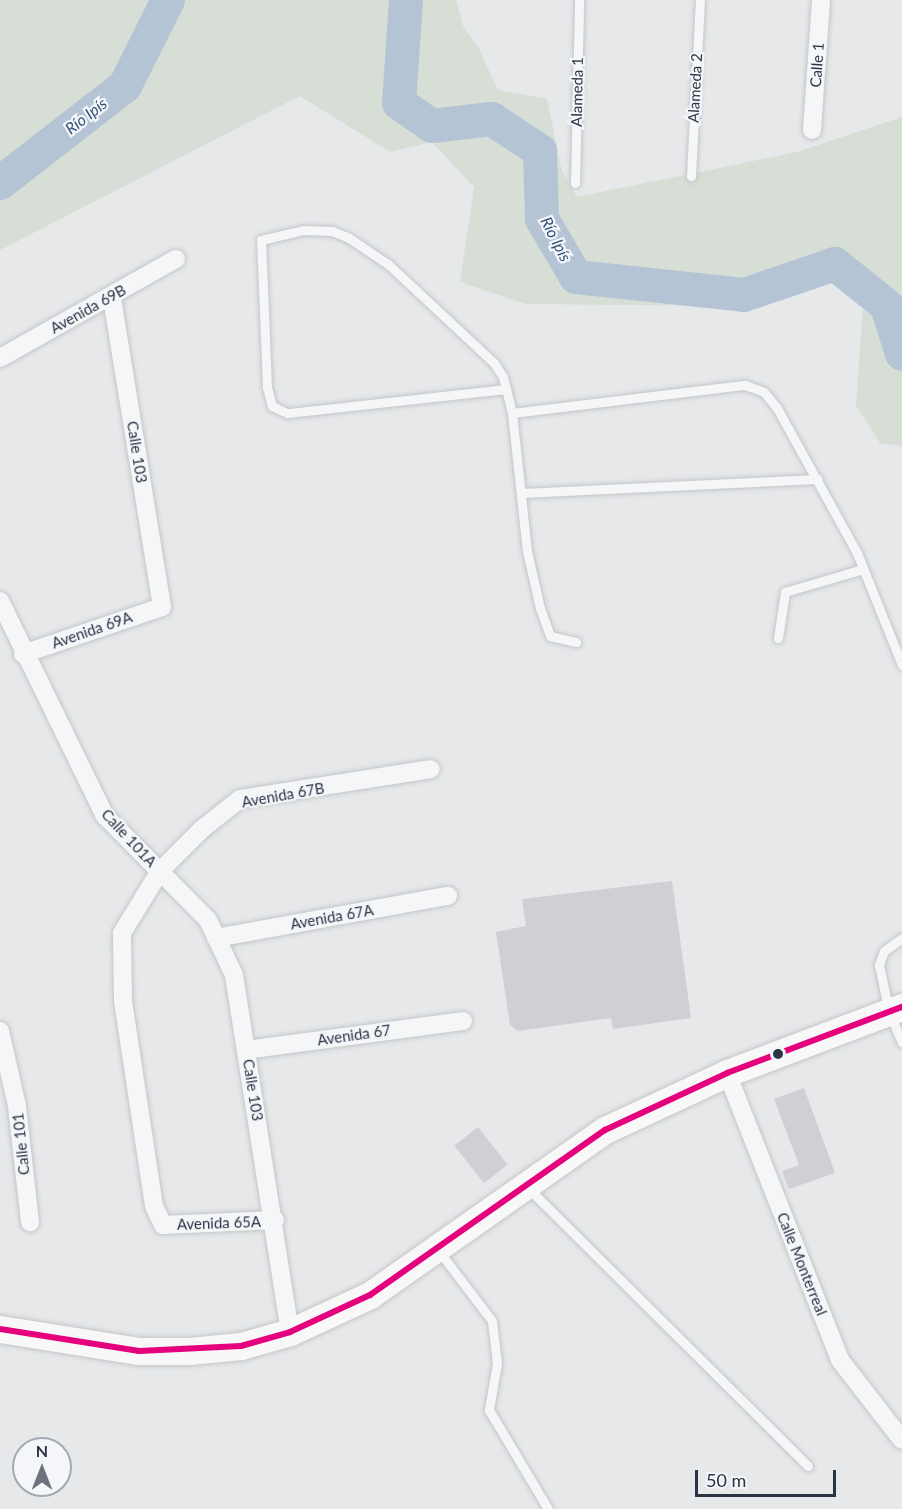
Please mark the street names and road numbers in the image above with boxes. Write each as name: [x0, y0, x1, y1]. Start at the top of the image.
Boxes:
street label: Calle 1: [806, 42, 828, 88]
street label: Alameda 2: [684, 53, 706, 123]
street label: Alameda 1: [567, 57, 587, 127]
street label: Avenida 69B: [47, 281, 129, 337]
street label: Calle 103: [123, 420, 151, 484]
street label: Avenida 69A: [49, 608, 135, 652]
street label: Avenida 67B: [240, 779, 326, 811]
street label: Calle 101A: [98, 805, 160, 871]
street label: Avenida 67A: [289, 901, 375, 933]
street label: Avenida 67: [316, 1021, 392, 1049]
street label: Calle 103: [239, 1058, 267, 1122]
street label: Calle 101: [9, 1112, 33, 1176]
street label: Calle Monterreal: [773, 1210, 831, 1318]
street label: Avenida 65A: [177, 1213, 261, 1233]

